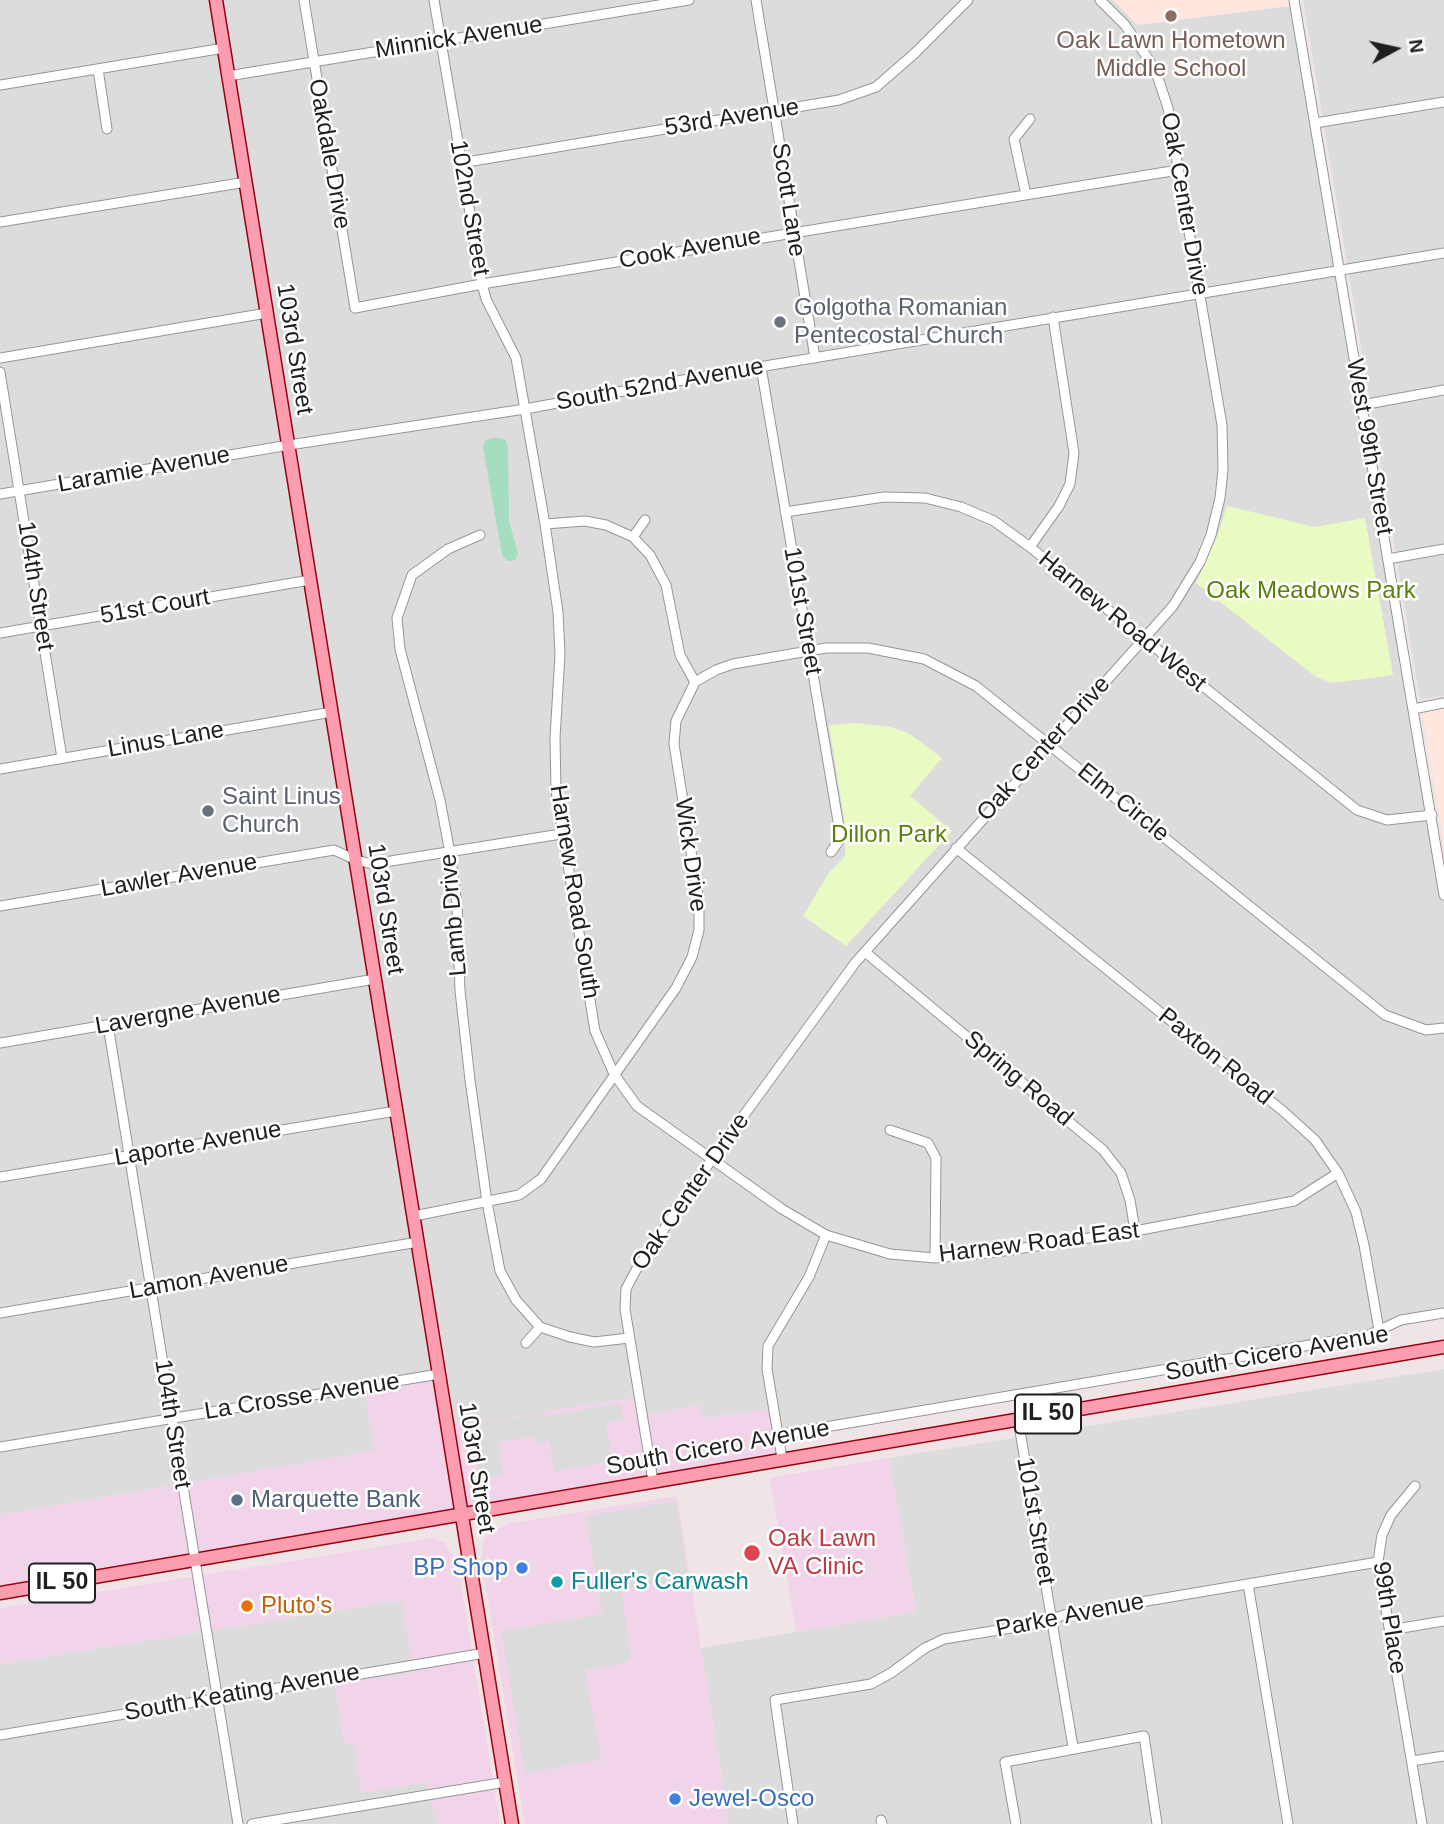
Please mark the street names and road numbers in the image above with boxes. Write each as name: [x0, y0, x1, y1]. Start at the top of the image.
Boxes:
street label: Minnick Avenue: [373, 11, 545, 65]
street label: Oakdale Drive: [302, 77, 356, 231]
street label: 53rd Avenue: [663, 93, 801, 143]
street label: Oak Center Drive: [1154, 110, 1214, 298]
street label: 102nd Street: [443, 138, 495, 278]
street label: Scott Lane: [765, 141, 811, 259]
street label: Cook Avenue: [617, 222, 763, 276]
street label: 103rd Street: [269, 282, 319, 416]
street label: South 52nd Avenue: [554, 353, 766, 417]
street label: West 99th Street: [1339, 357, 1399, 537]
street label: Laramie Avenue: [56, 441, 232, 499]
street label: 104th Street: [11, 519, 59, 653]
street label: 101st Street: [777, 545, 827, 677]
street label: Harnew Road West: [1032, 545, 1212, 699]
street label: 51st Court: [98, 583, 212, 631]
street label: Oak Center Drive: [971, 670, 1117, 828]
street label: Linus Lane: [106, 716, 226, 764]
street label: Elm Circle: [1071, 757, 1175, 849]
street label: Harnew Road South: [543, 783, 605, 1001]
street label: Wick Drive: [668, 796, 712, 914]
street label: 103rd Street: [360, 842, 410, 976]
street label: Lawler Avenue: [99, 848, 259, 904]
street label: Lamb Drive: [434, 853, 474, 977]
street label: Lavergne Avenue: [93, 981, 283, 1041]
street label: Paxton Road: [1152, 1002, 1278, 1112]
street label: Spring Road: [958, 1025, 1078, 1133]
street label: Oak Center Drive: [626, 1108, 756, 1276]
street label: Laporte Avenue: [112, 1115, 284, 1173]
street label: Harnew Road East: [937, 1216, 1141, 1270]
street label: Lamon Avenue: [127, 1250, 291, 1306]
street label: South Cicero Avenue: [1163, 1320, 1391, 1388]
street label: 104th Street: [148, 1357, 196, 1491]
street label: La Crosse Avenue: [202, 1367, 402, 1427]
road number: IL 50: [1015, 1394, 1081, 1434]
street label: 103rd Street: [451, 1401, 501, 1535]
street label: South Cicero Avenue: [604, 1414, 832, 1482]
street label: 101st Street: [1010, 1455, 1060, 1587]
street label: 99th Place: [1366, 1560, 1412, 1676]
road number: IL 50: [29, 1564, 95, 1602]
street label: Parke Avenue: [993, 1588, 1147, 1644]
street label: South Keating Avenue: [122, 1658, 362, 1728]

